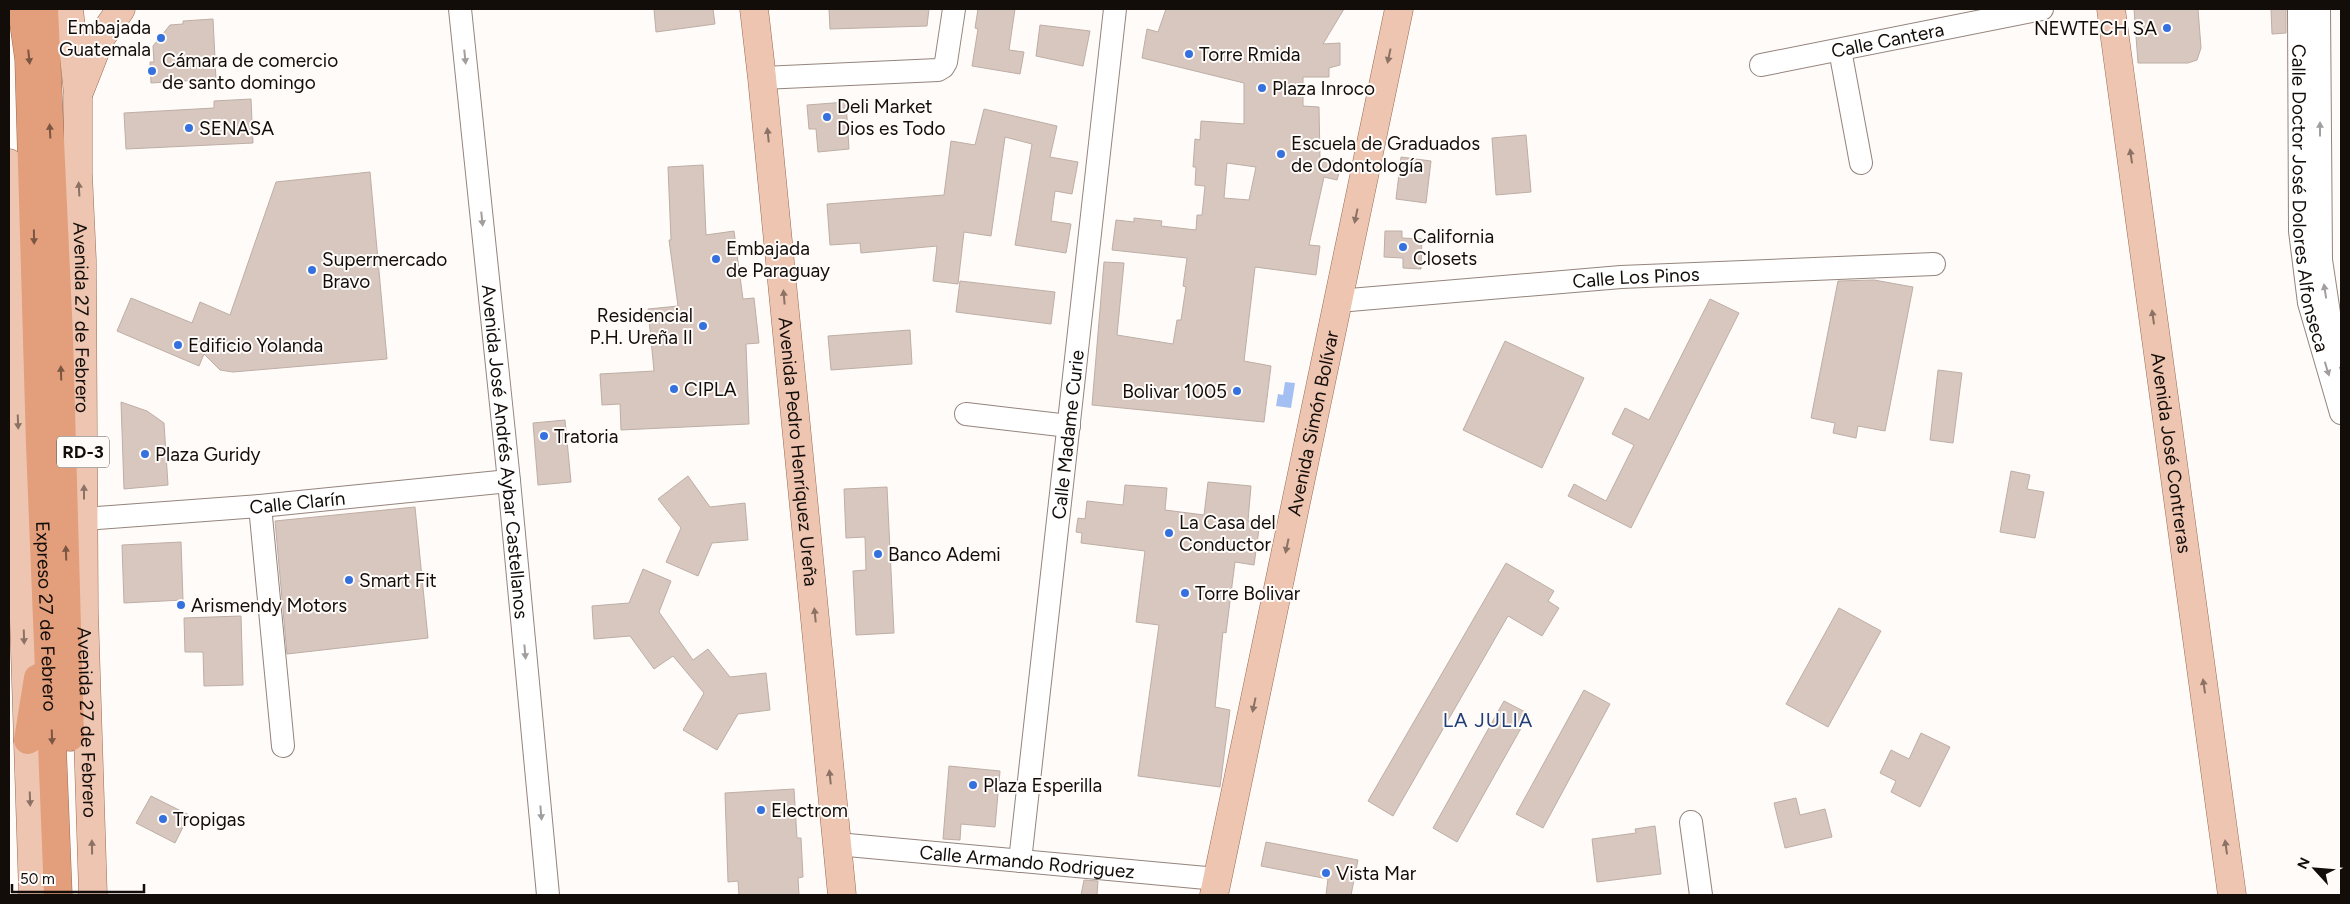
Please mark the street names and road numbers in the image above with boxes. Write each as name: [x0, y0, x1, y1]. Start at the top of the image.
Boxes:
street label: Calle Cantera: [1829, 18, 1946, 63]
street label: Calle Doctor José Dolores Alfonseca: [2287, 44, 2334, 355]
street label: Avenida 27 de Febrero: [68, 221, 94, 413]
street label: Calle Los Pinos: [1572, 263, 1700, 293]
street label: Avenida José Andrés Aybar Castellanos: [477, 283, 533, 620]
street label: Avenida Pedro Henríquez Ureña: [773, 316, 823, 588]
street label: Avenida Simón Bolívar: [1282, 328, 1344, 518]
street label: Calle Madame Curie: [1047, 349, 1089, 521]
street label: Avenida José Contreras: [2146, 351, 2196, 555]
road number: RD-3: [57, 437, 109, 468]
street label: Calle Clarín: [249, 487, 346, 519]
street label: Expreso 27 de Febrero: [31, 521, 62, 712]
street label: Avenida 27 de Febrero: [73, 627, 102, 818]
street label: Calle Armando Rodriguez: [919, 841, 1136, 883]

